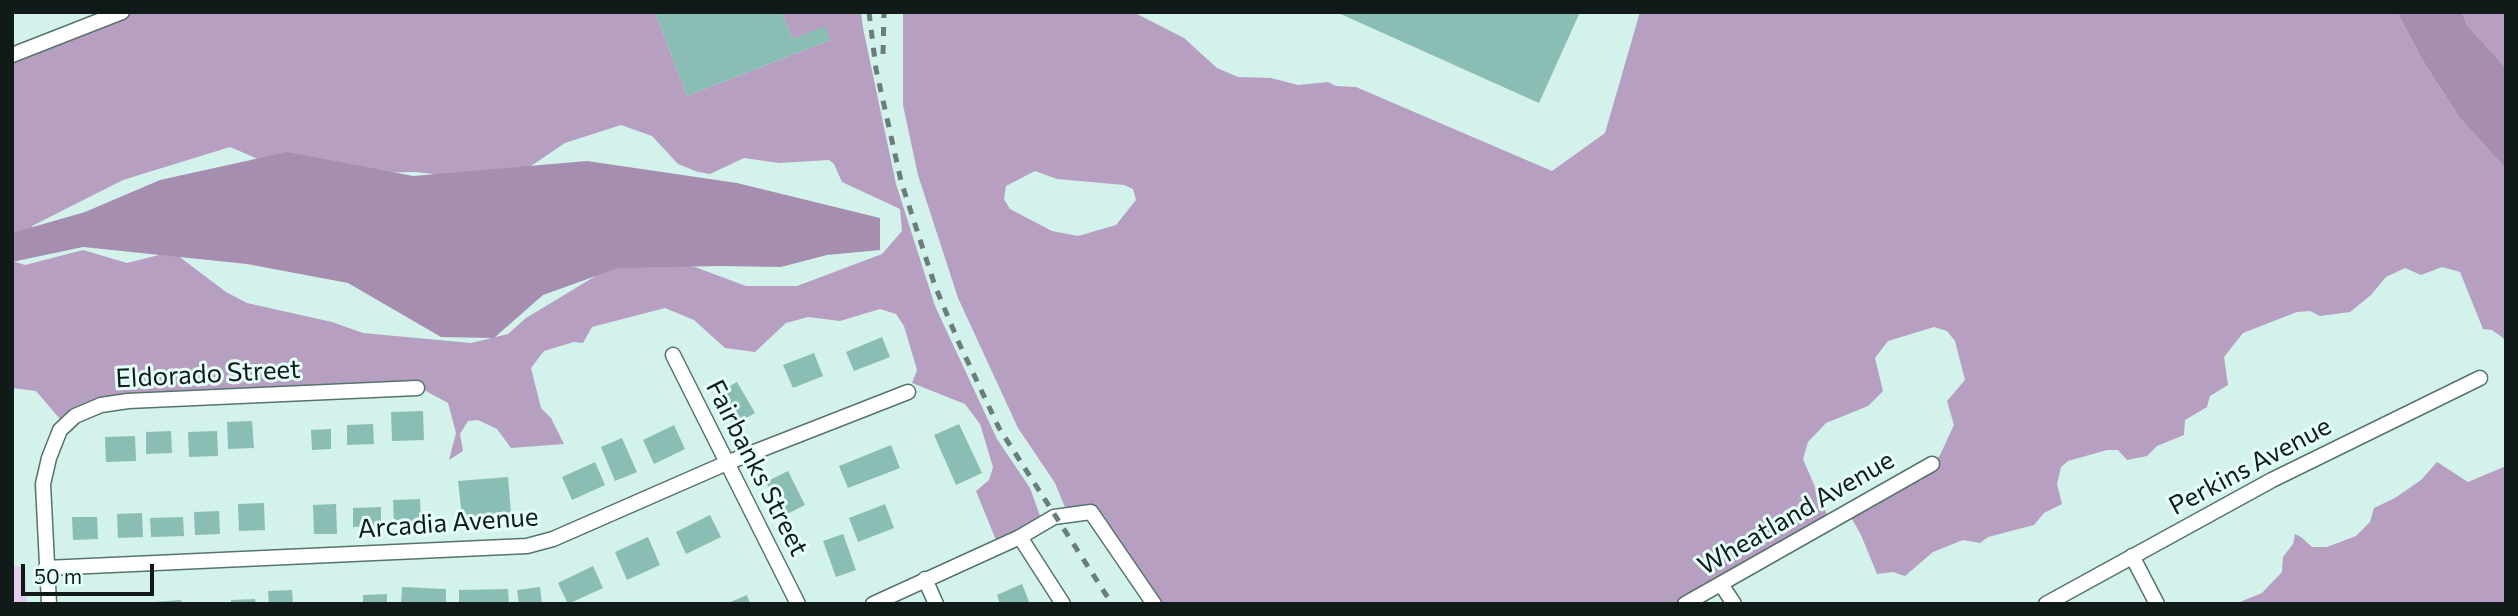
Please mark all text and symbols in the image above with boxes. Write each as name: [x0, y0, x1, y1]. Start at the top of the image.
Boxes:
street label: Eldorado Street: [115, 354, 301, 394]
street label: Fairbanks Street: [699, 375, 815, 561]
street label: Perkins Avenue: [2164, 410, 2336, 522]
street label: Wheatland Avenue: [1692, 444, 1900, 582]
street label: Arcadia Avenue: [356, 501, 540, 545]
scale bar: [24, 550, 158, 594]
text: 50 m: [34, 563, 82, 588]

